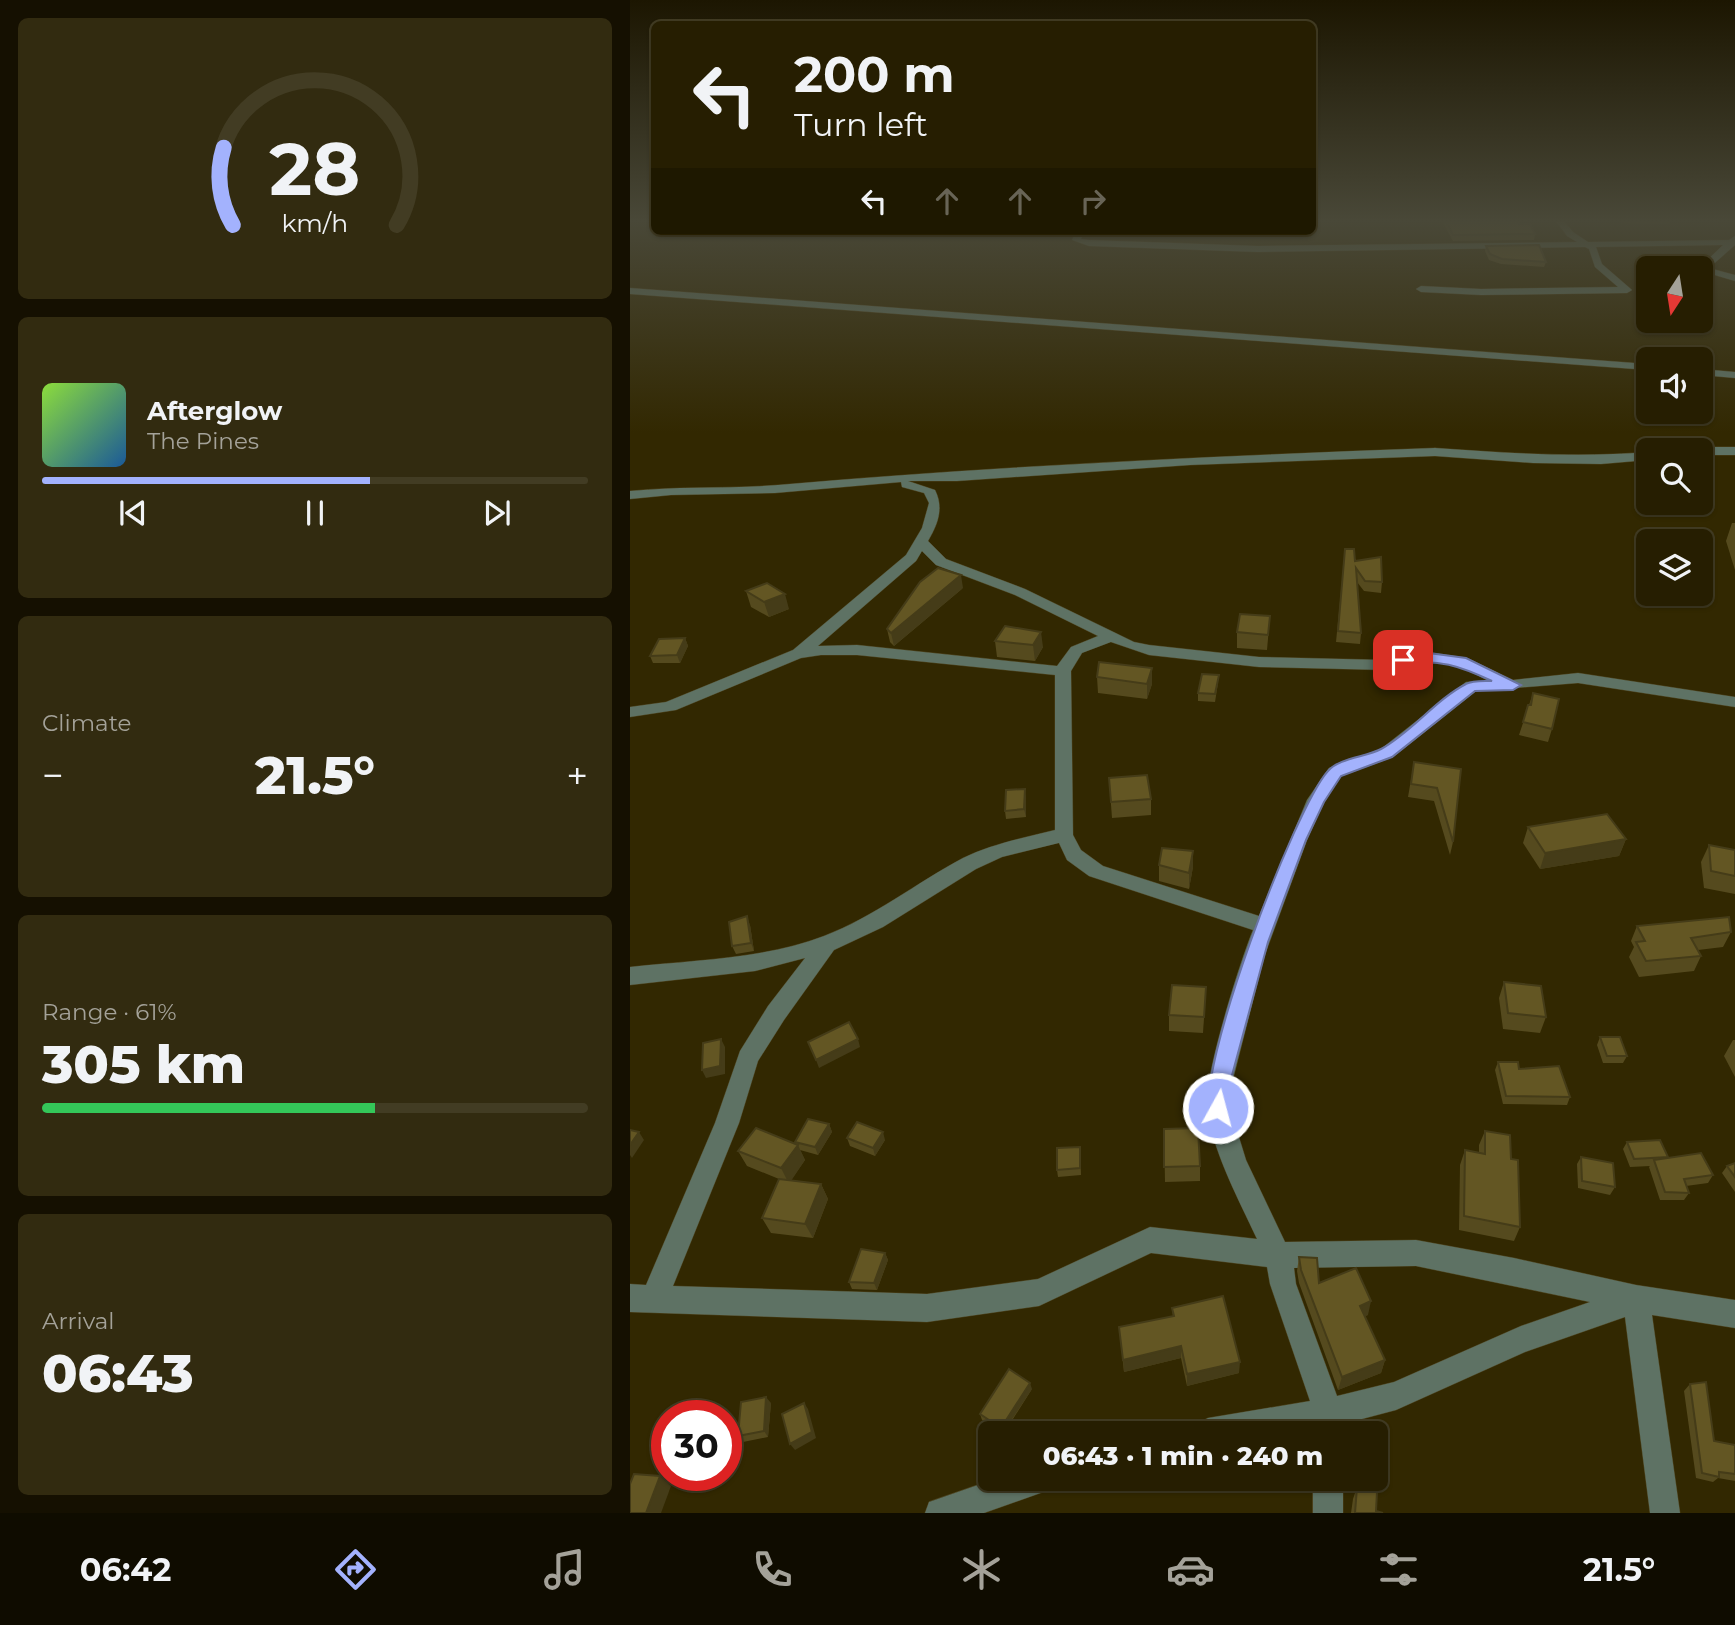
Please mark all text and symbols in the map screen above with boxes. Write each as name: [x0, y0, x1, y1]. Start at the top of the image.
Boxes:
text: 200 m: [794, 45, 955, 104]
icon: left: [679, 49, 770, 140]
text: Turn left: [794, 105, 928, 144]
text: 28: [270, 125, 361, 213]
icon: left: [855, 182, 893, 220]
icon: ahead: [928, 182, 966, 220]
icon: ahead: [1001, 182, 1039, 220]
icon: right: [1074, 182, 1112, 220]
text: km/h: [282, 207, 348, 237]
north arrow: [1636, 256, 1713, 332]
map controls: [1636, 256, 1713, 606]
button: sound: [1636, 347, 1713, 424]
text: Afterglow: [147, 395, 282, 427]
text: The Pines: [147, 427, 259, 455]
button: search: [1636, 438, 1713, 515]
icon: previous: [114, 494, 152, 532]
icon: pause: [296, 494, 334, 532]
icon: next: [478, 494, 516, 532]
button: layers: [1636, 529, 1713, 606]
pin: [1373, 630, 1433, 690]
icon: arrive: [1384, 641, 1422, 679]
text: Climate: [42, 709, 131, 737]
text: 21.5°: [255, 744, 375, 807]
text: −: [42, 752, 64, 799]
text: +: [566, 752, 588, 799]
text: Range · 61%: [42, 998, 177, 1026]
text: 305 km: [42, 1033, 245, 1096]
position arrow: [1181, 1071, 1255, 1145]
text: Arrival: [42, 1307, 115, 1335]
text: 06:43: [42, 1342, 194, 1405]
speed limit sign: 30: [651, 1400, 742, 1491]
text: 06:43 · 1 min · 240 m: [1043, 1440, 1323, 1472]
icon: directions: [331, 1545, 380, 1594]
icon: music: [540, 1545, 589, 1594]
icon: phone: [748, 1545, 797, 1594]
icon: climate: [957, 1545, 1006, 1594]
icon: car: [1166, 1545, 1215, 1594]
icon: filters: [1374, 1545, 1423, 1594]
text: 06:42: [80, 1550, 171, 1589]
text: 21.5°: [1583, 1550, 1655, 1589]

